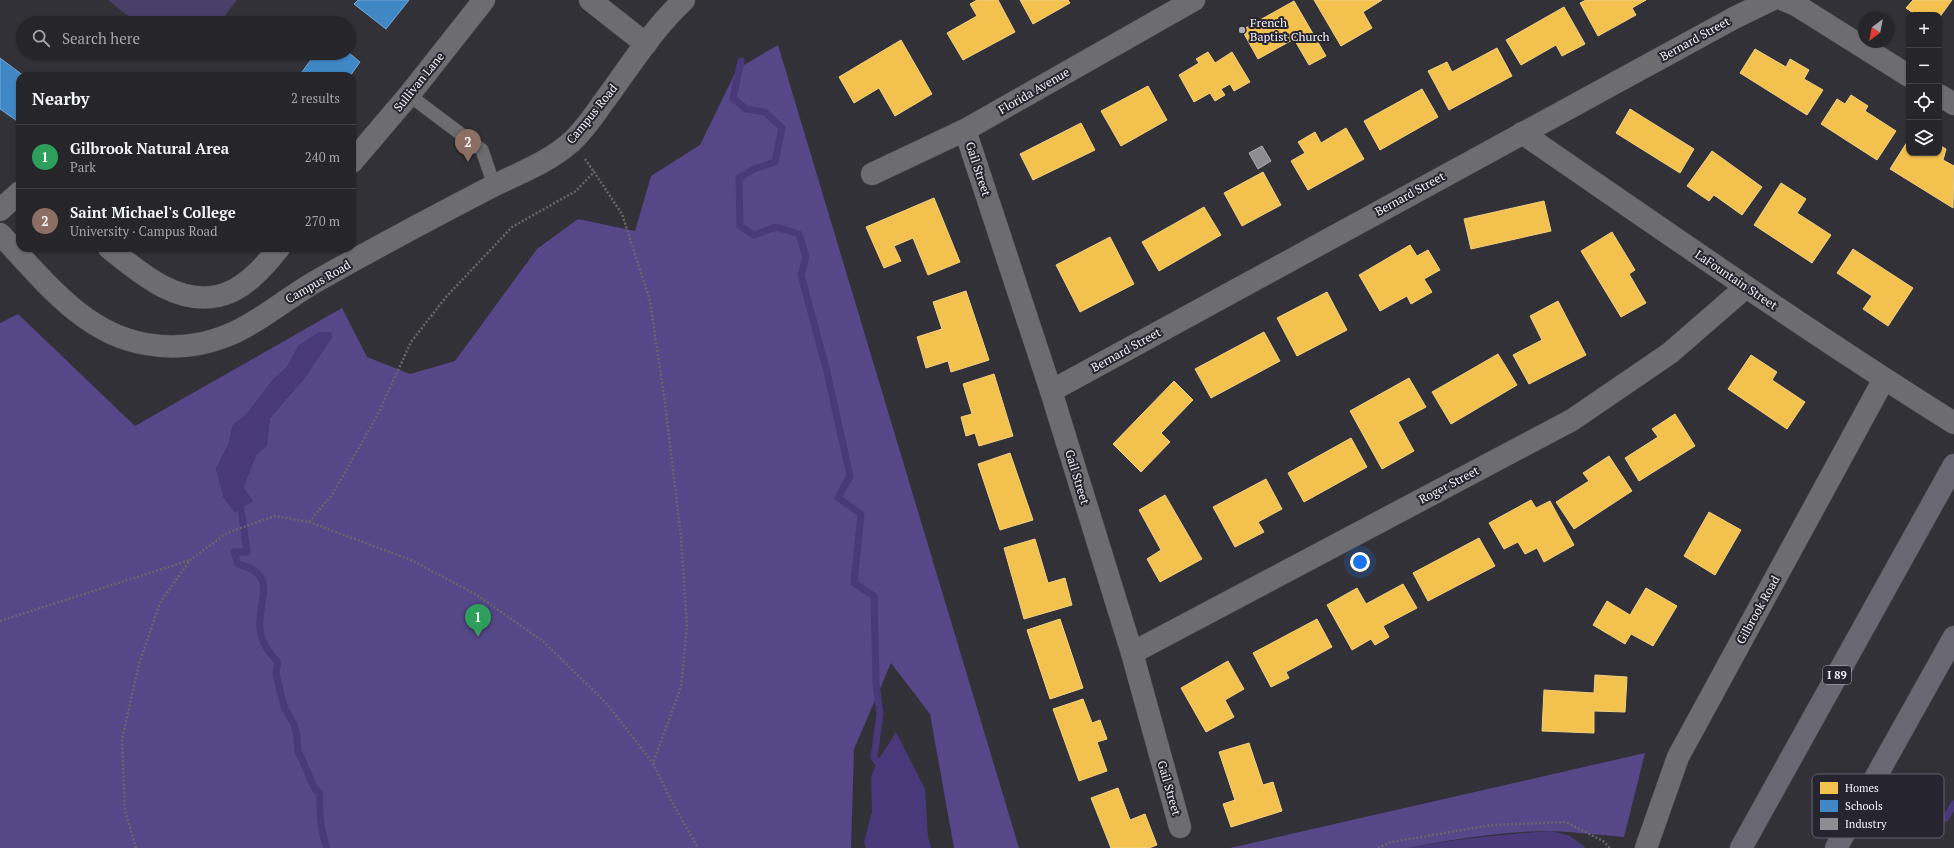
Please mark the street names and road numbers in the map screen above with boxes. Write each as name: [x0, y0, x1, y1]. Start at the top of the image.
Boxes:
street label: Bernard Street: [1657, 13, 1733, 64]
street label: Sullivan Lane: [390, 49, 447, 114]
street label: Florida Avenue: [995, 64, 1072, 117]
street label: Campus Road: [563, 80, 621, 147]
street label: Gail Street: [963, 140, 995, 199]
street label: Bernard Street: [1372, 168, 1448, 219]
street label: LaFountain Street: [1692, 247, 1781, 313]
street label: Campus Road: [283, 257, 353, 306]
street label: Bernard Street: [1088, 324, 1164, 375]
street label: Gail Street: [1062, 448, 1093, 507]
street label: Roger Street: [1416, 462, 1482, 507]
street label: Gilbrook Road: [1733, 573, 1783, 647]
road number: I 89: [1823, 666, 1851, 684]
street label: Gail Street: [1154, 759, 1185, 818]

